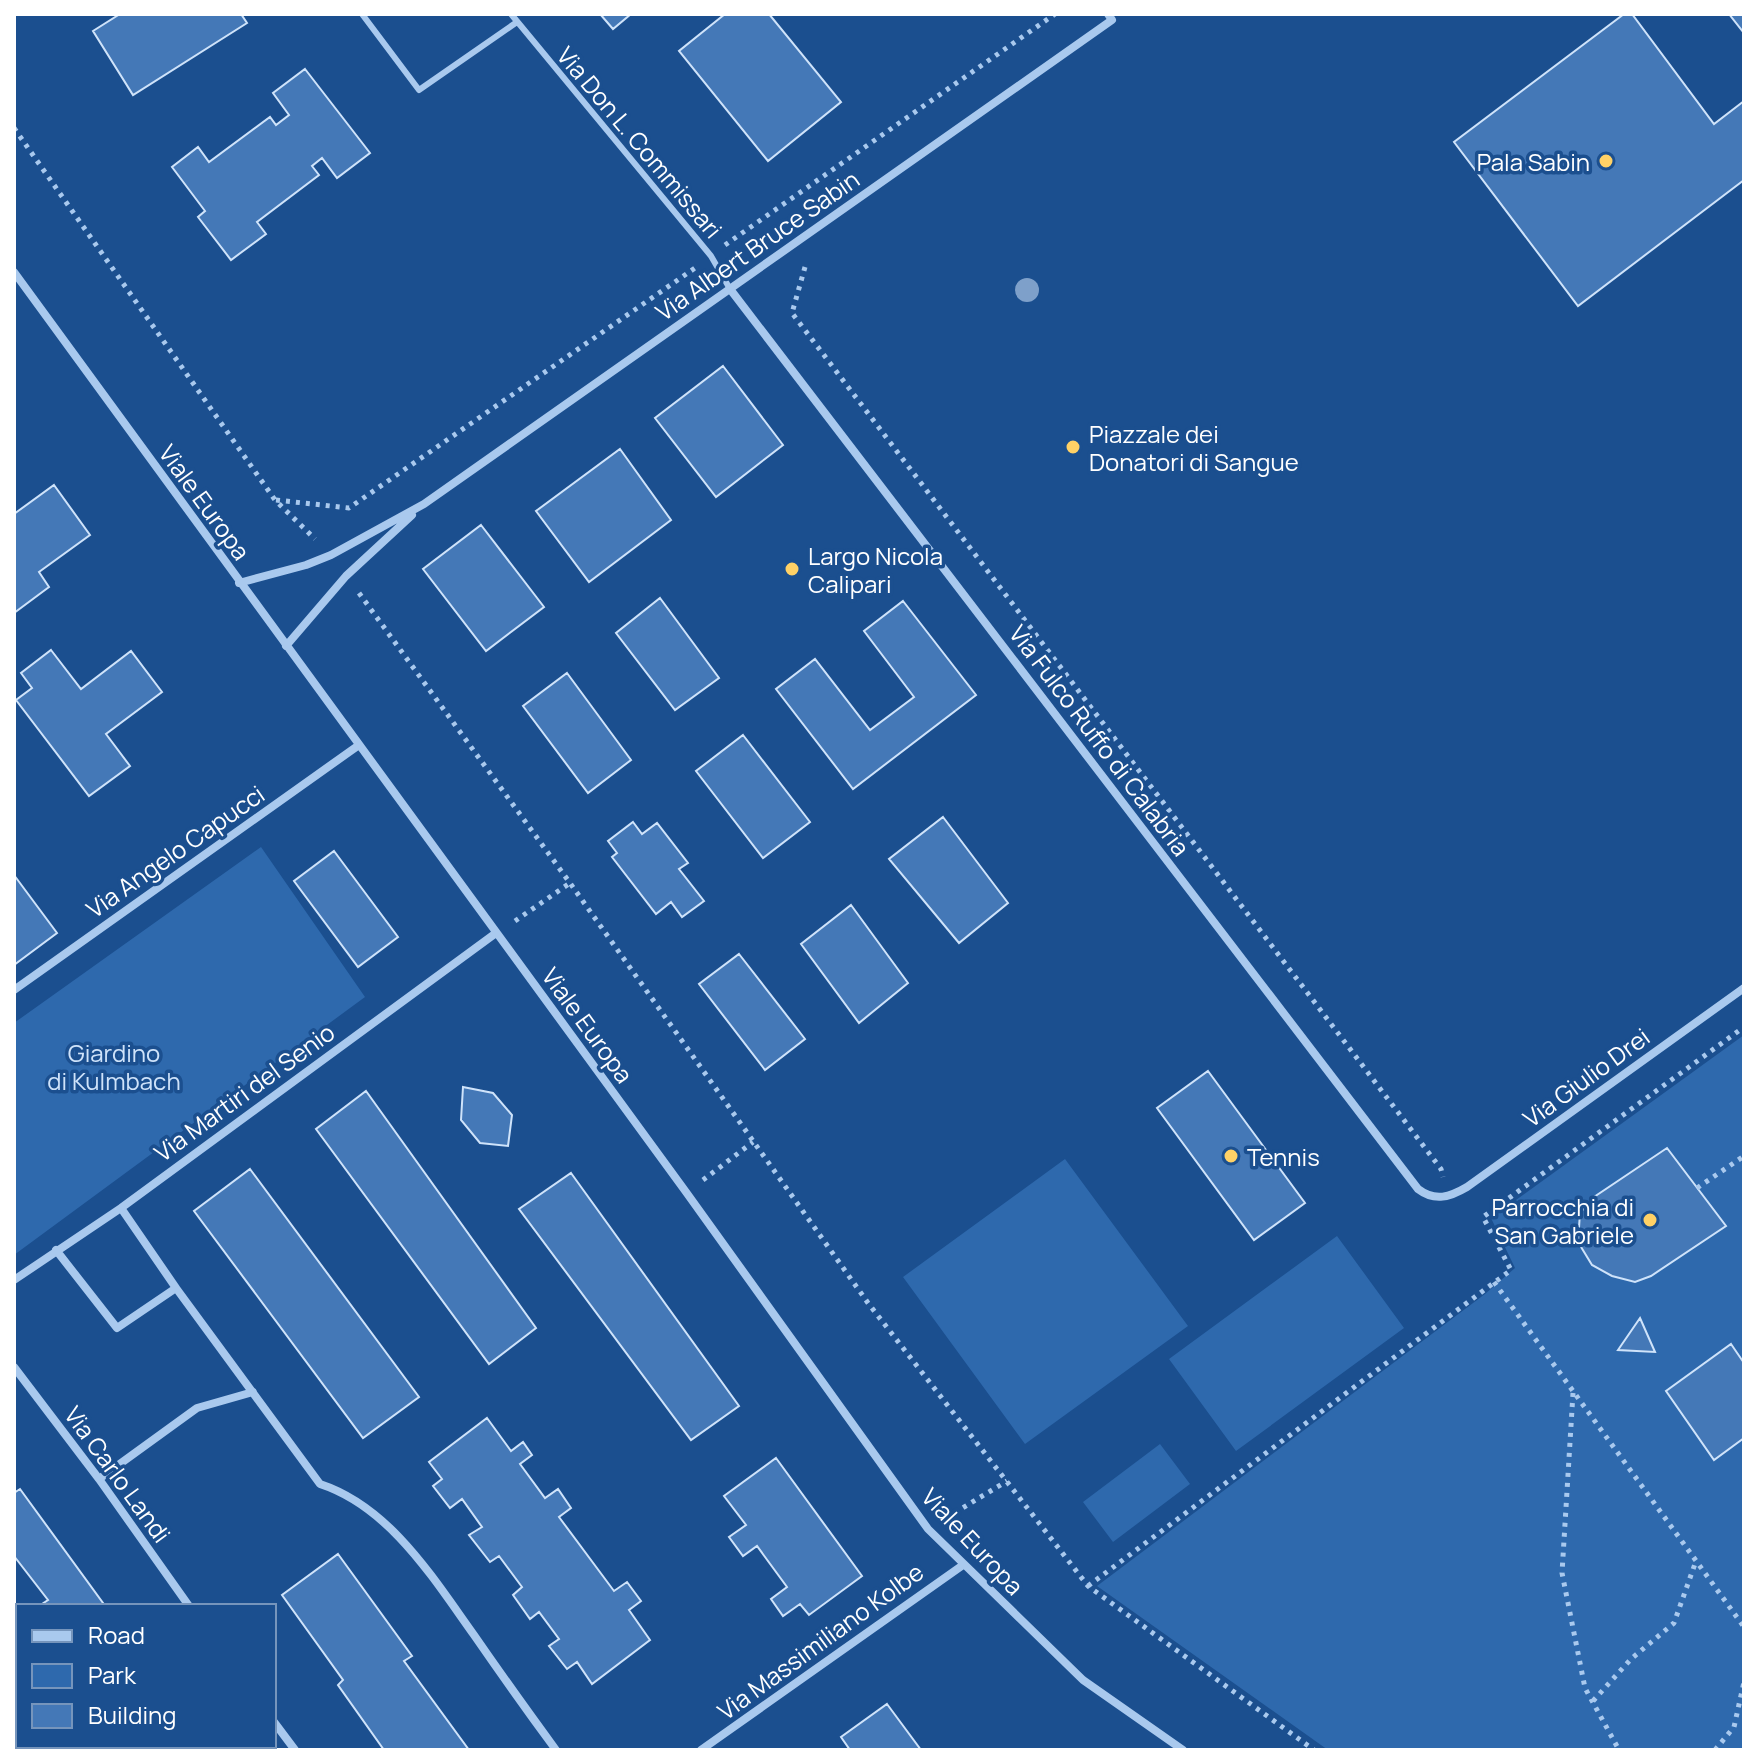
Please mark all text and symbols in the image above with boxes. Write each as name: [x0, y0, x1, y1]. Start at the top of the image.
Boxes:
street label: Via Don L. Commissari: [550, 39, 730, 245]
place label: Pala Sabin: [1477, 145, 1590, 178]
marker: Pala Sabin: [1597, 152, 1615, 170]
street label: Via Albert Bruce Sabin: [649, 162, 865, 328]
place label: Piazzale dei Donatori di Sangue: [1089, 417, 1299, 478]
street label: Viale Europa: [152, 438, 258, 566]
marker: Piazzale dei Donatori di Sangue: [1064, 438, 1082, 456]
place label: Largo Nicola Calipari: [808, 539, 943, 600]
marker: Largo Nicola Calipari: [783, 560, 801, 578]
street label: Via Fulco Ruffo di Calabria: [1002, 618, 1198, 862]
street label: Via Angelo Capucci: [79, 777, 271, 925]
street label: Viale Europa: [535, 961, 641, 1089]
street label: Via Martiri del Senio: [147, 1015, 341, 1169]
street label: Via Giulio Drei: [1516, 1020, 1656, 1134]
park label: Giardino di Kulmbach: [47, 1036, 181, 1097]
place label: Tennis: [1247, 1140, 1320, 1173]
marker: Tennis: [1222, 1147, 1240, 1165]
place label: Parrocchia di San Gabriele: [1491, 1190, 1634, 1251]
marker: Parrocchia di San Gabriele: [1641, 1211, 1659, 1229]
street label: Via Carlo Landi: [57, 1399, 179, 1549]
street label: Viale Europa: [915, 1480, 1031, 1602]
street label: Via Massimiliano Kolbe: [710, 1555, 930, 1727]
legend: [16, 1604, 276, 1748]
text: Road: [88, 1618, 145, 1651]
text: Park: [88, 1658, 137, 1691]
text: Building: [88, 1698, 176, 1731]

